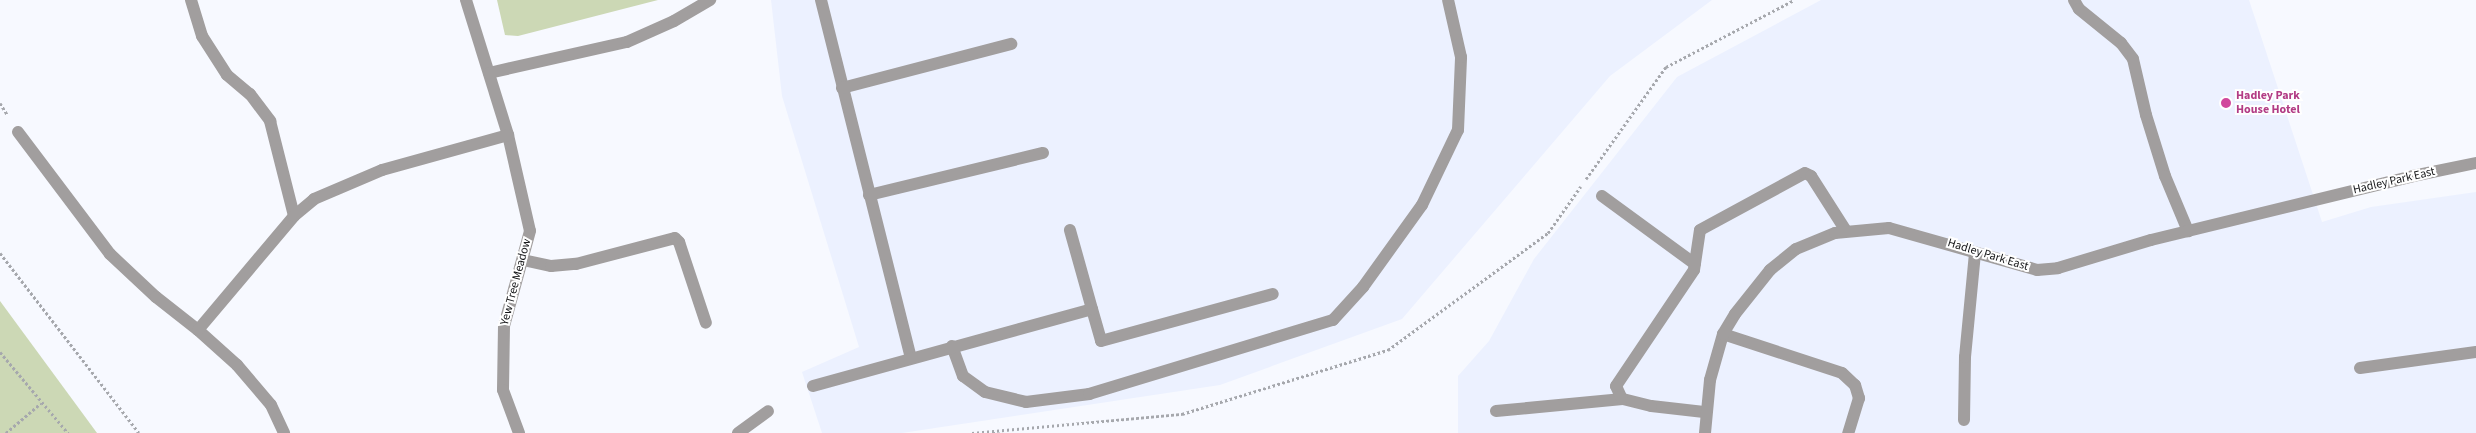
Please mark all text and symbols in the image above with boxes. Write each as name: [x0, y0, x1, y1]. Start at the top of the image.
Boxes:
place label: Hadley Park House Hotel: [2236, 89, 2300, 117]
marker: Hadley Park House Hotel: [2220, 97, 2232, 109]
street label: Hadley Park East: [2352, 165, 2436, 197]
street label: Hadley Park East: [1946, 236, 2030, 274]
street label: Yew Tree Meadow: [498, 237, 534, 327]

